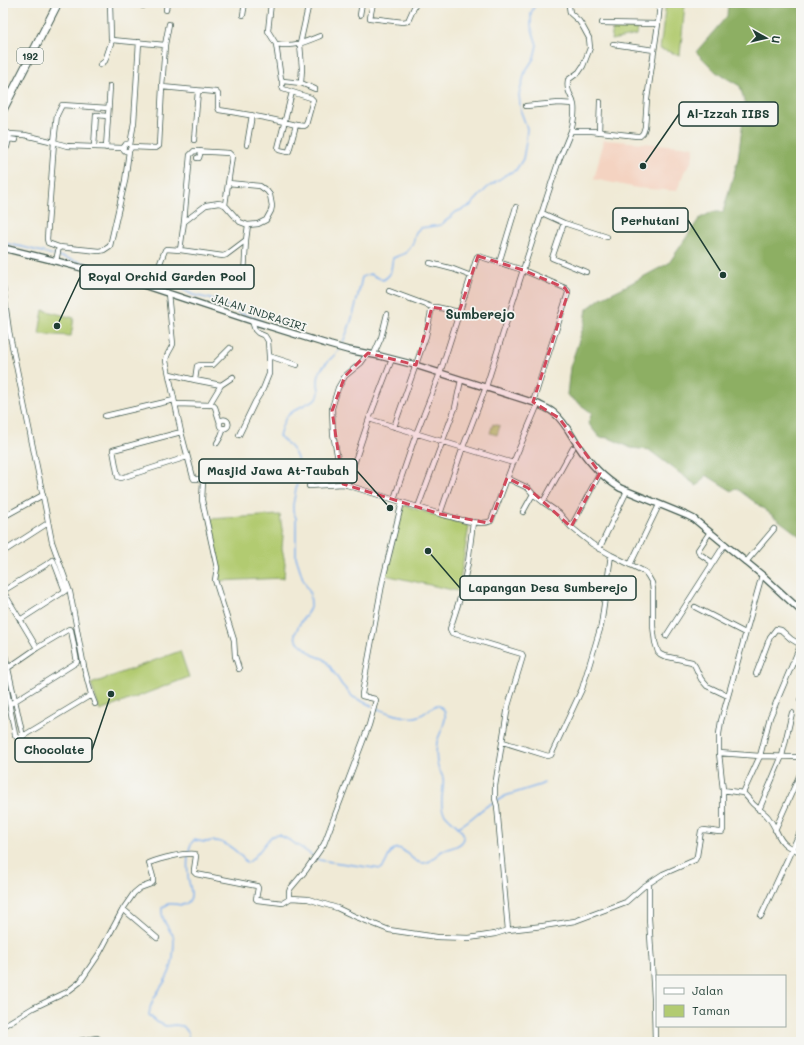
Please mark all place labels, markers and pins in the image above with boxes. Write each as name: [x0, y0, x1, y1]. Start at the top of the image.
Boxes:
callout: Al-Izzah IIBS: [679, 102, 778, 126]
callout: Perhutani: [613, 208, 688, 232]
callout: Royal Orchid Garden Pool: [80, 265, 254, 289]
callout: Masjid Jawa At-Taubah: [199, 459, 357, 483]
callout: Lapangan Desa Sumberejo: [460, 576, 636, 600]
callout: Chocolate: [15, 738, 92, 762]

